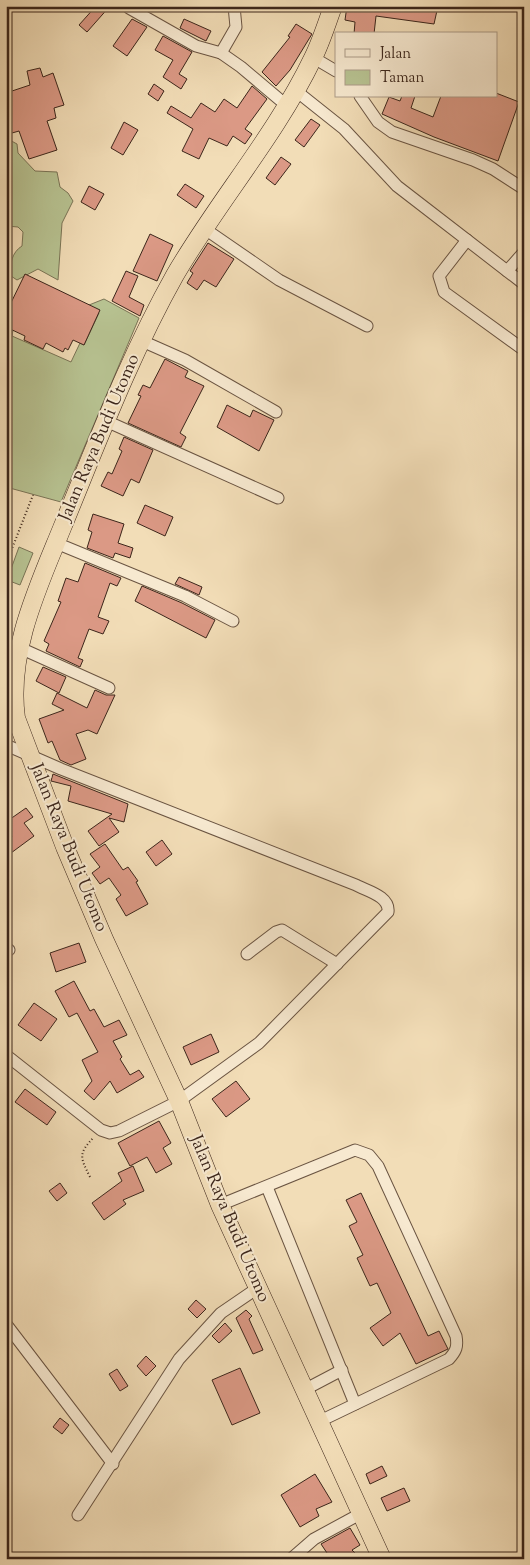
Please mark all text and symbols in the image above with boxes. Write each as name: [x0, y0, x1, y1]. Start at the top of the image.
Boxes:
legend: [335, 32, 498, 98]
text: Jalan: [379, 44, 411, 65]
text: Taman: [380, 68, 424, 89]
street label: Jalan Raya Budi Utomo: [53, 350, 147, 527]
street label: Jalan Raya Budi Utomo: [22, 759, 114, 936]
street label: Jalan Raya Budi Utomo: [182, 1130, 276, 1307]

